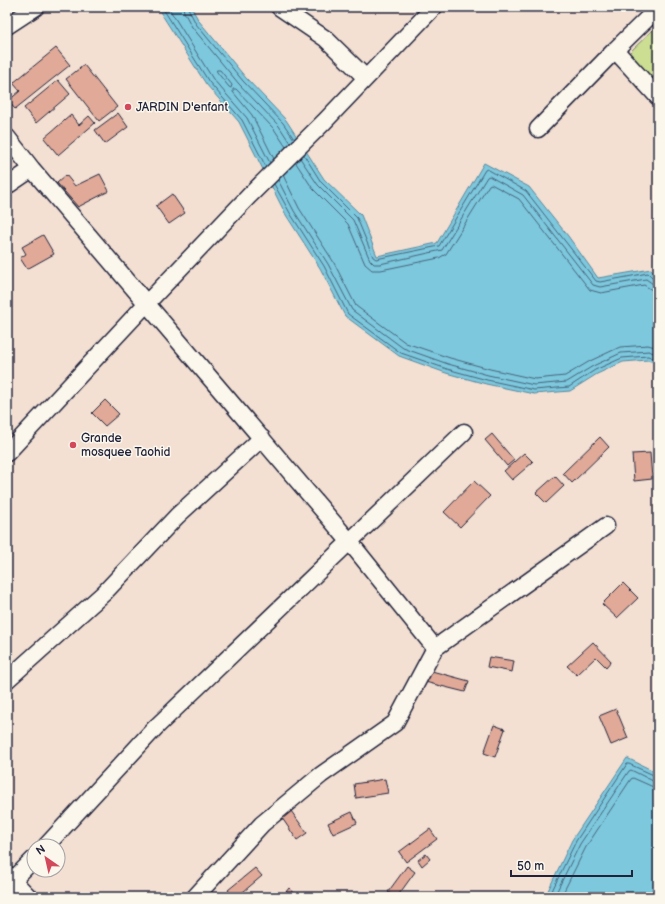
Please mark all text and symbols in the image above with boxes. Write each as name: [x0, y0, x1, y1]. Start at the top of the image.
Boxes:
place label: JARDIN D'enfant: [136, 100, 228, 115]
marker: JARDIN D'enfant: [123, 102, 133, 112]
place label: Grande mosquee Taohid: [81, 431, 170, 460]
marker: Grande mosquee Taohid: [68, 440, 78, 450]
north arrow: [26, 838, 66, 878]
text: N: [34, 842, 48, 858]
scale bar: [511, 852, 632, 878]
text: 50 m: [517, 859, 544, 874]

